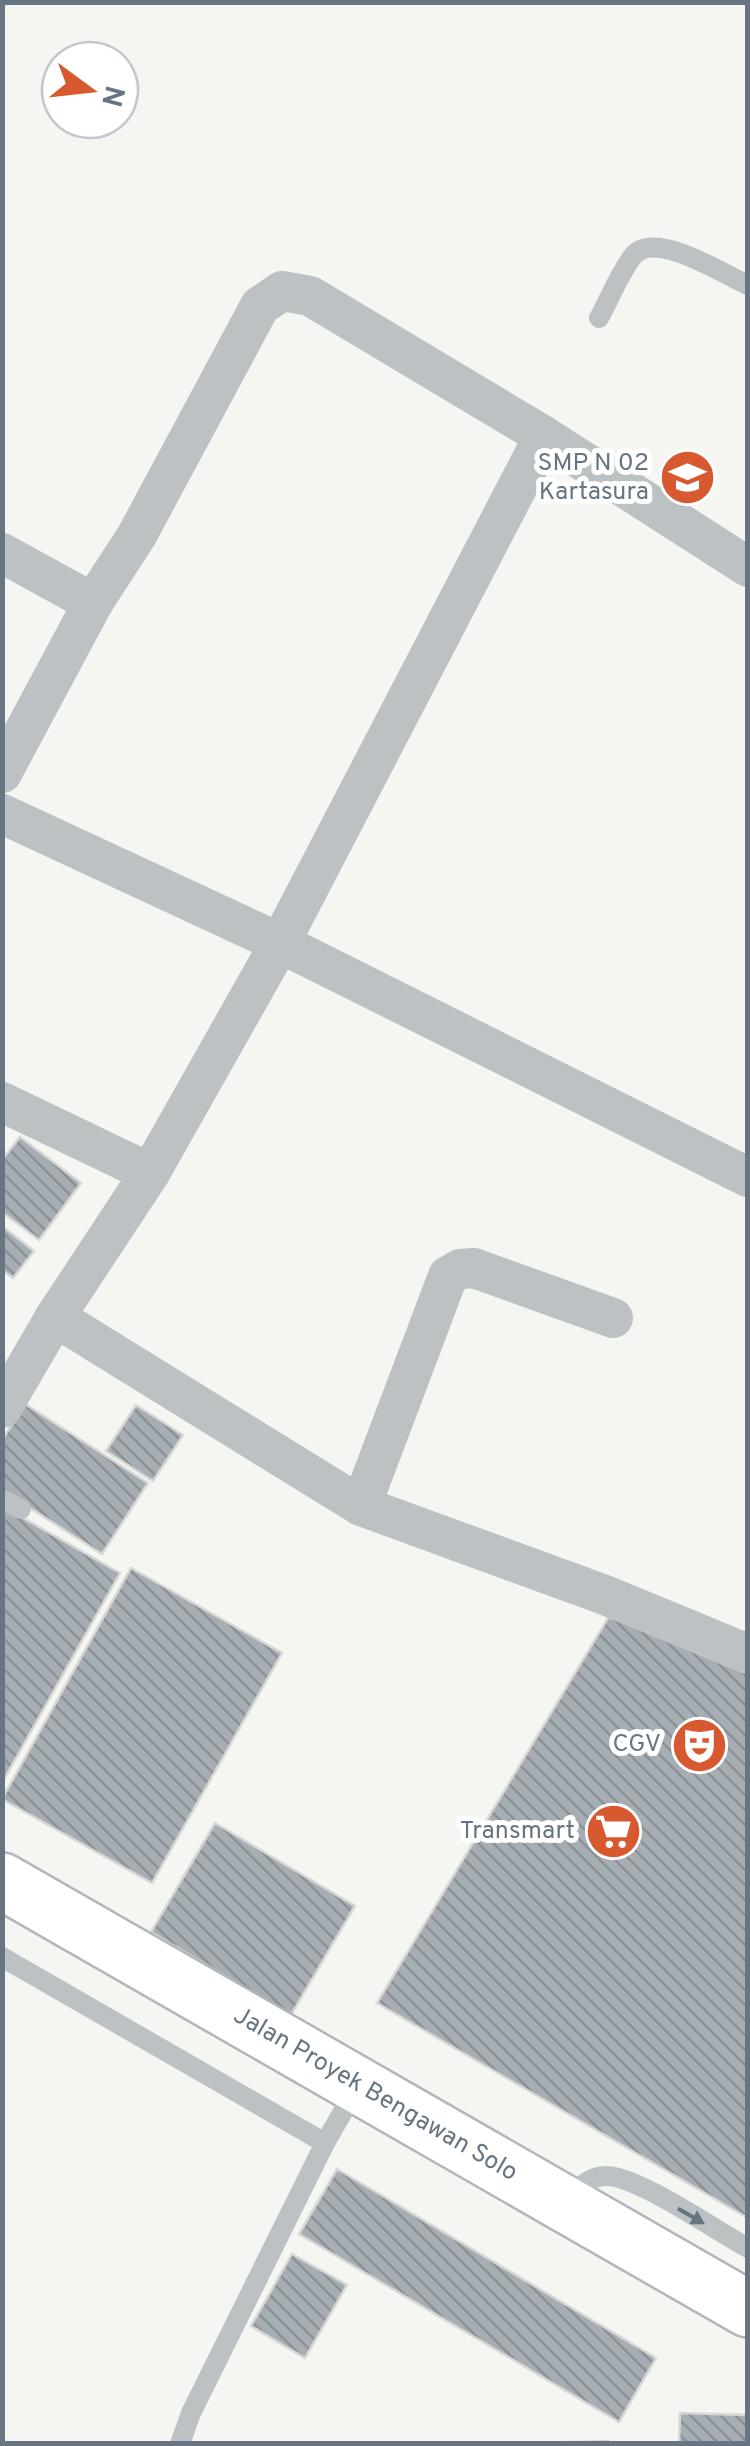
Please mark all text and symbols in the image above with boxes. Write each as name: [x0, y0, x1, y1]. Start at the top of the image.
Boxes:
north arrow: [40, 40, 140, 140]
text: N: [91, 81, 131, 110]
place label: SMP N 02 Kartasura: [537, 448, 649, 509]
school or university icon: SMP N 02 Kartasura: [658, 448, 718, 508]
theatre icon: CGV: [670, 1715, 730, 1775]
place label: CGV: [612, 1729, 661, 1761]
supermarket icon: Transmart: [584, 1802, 644, 1862]
place label: Transmart: [460, 1816, 575, 1848]
street label: Jalan Proyek Bengawan Solo: [227, 2000, 523, 2190]
one-way arrow: [677, 2207, 706, 2224]

